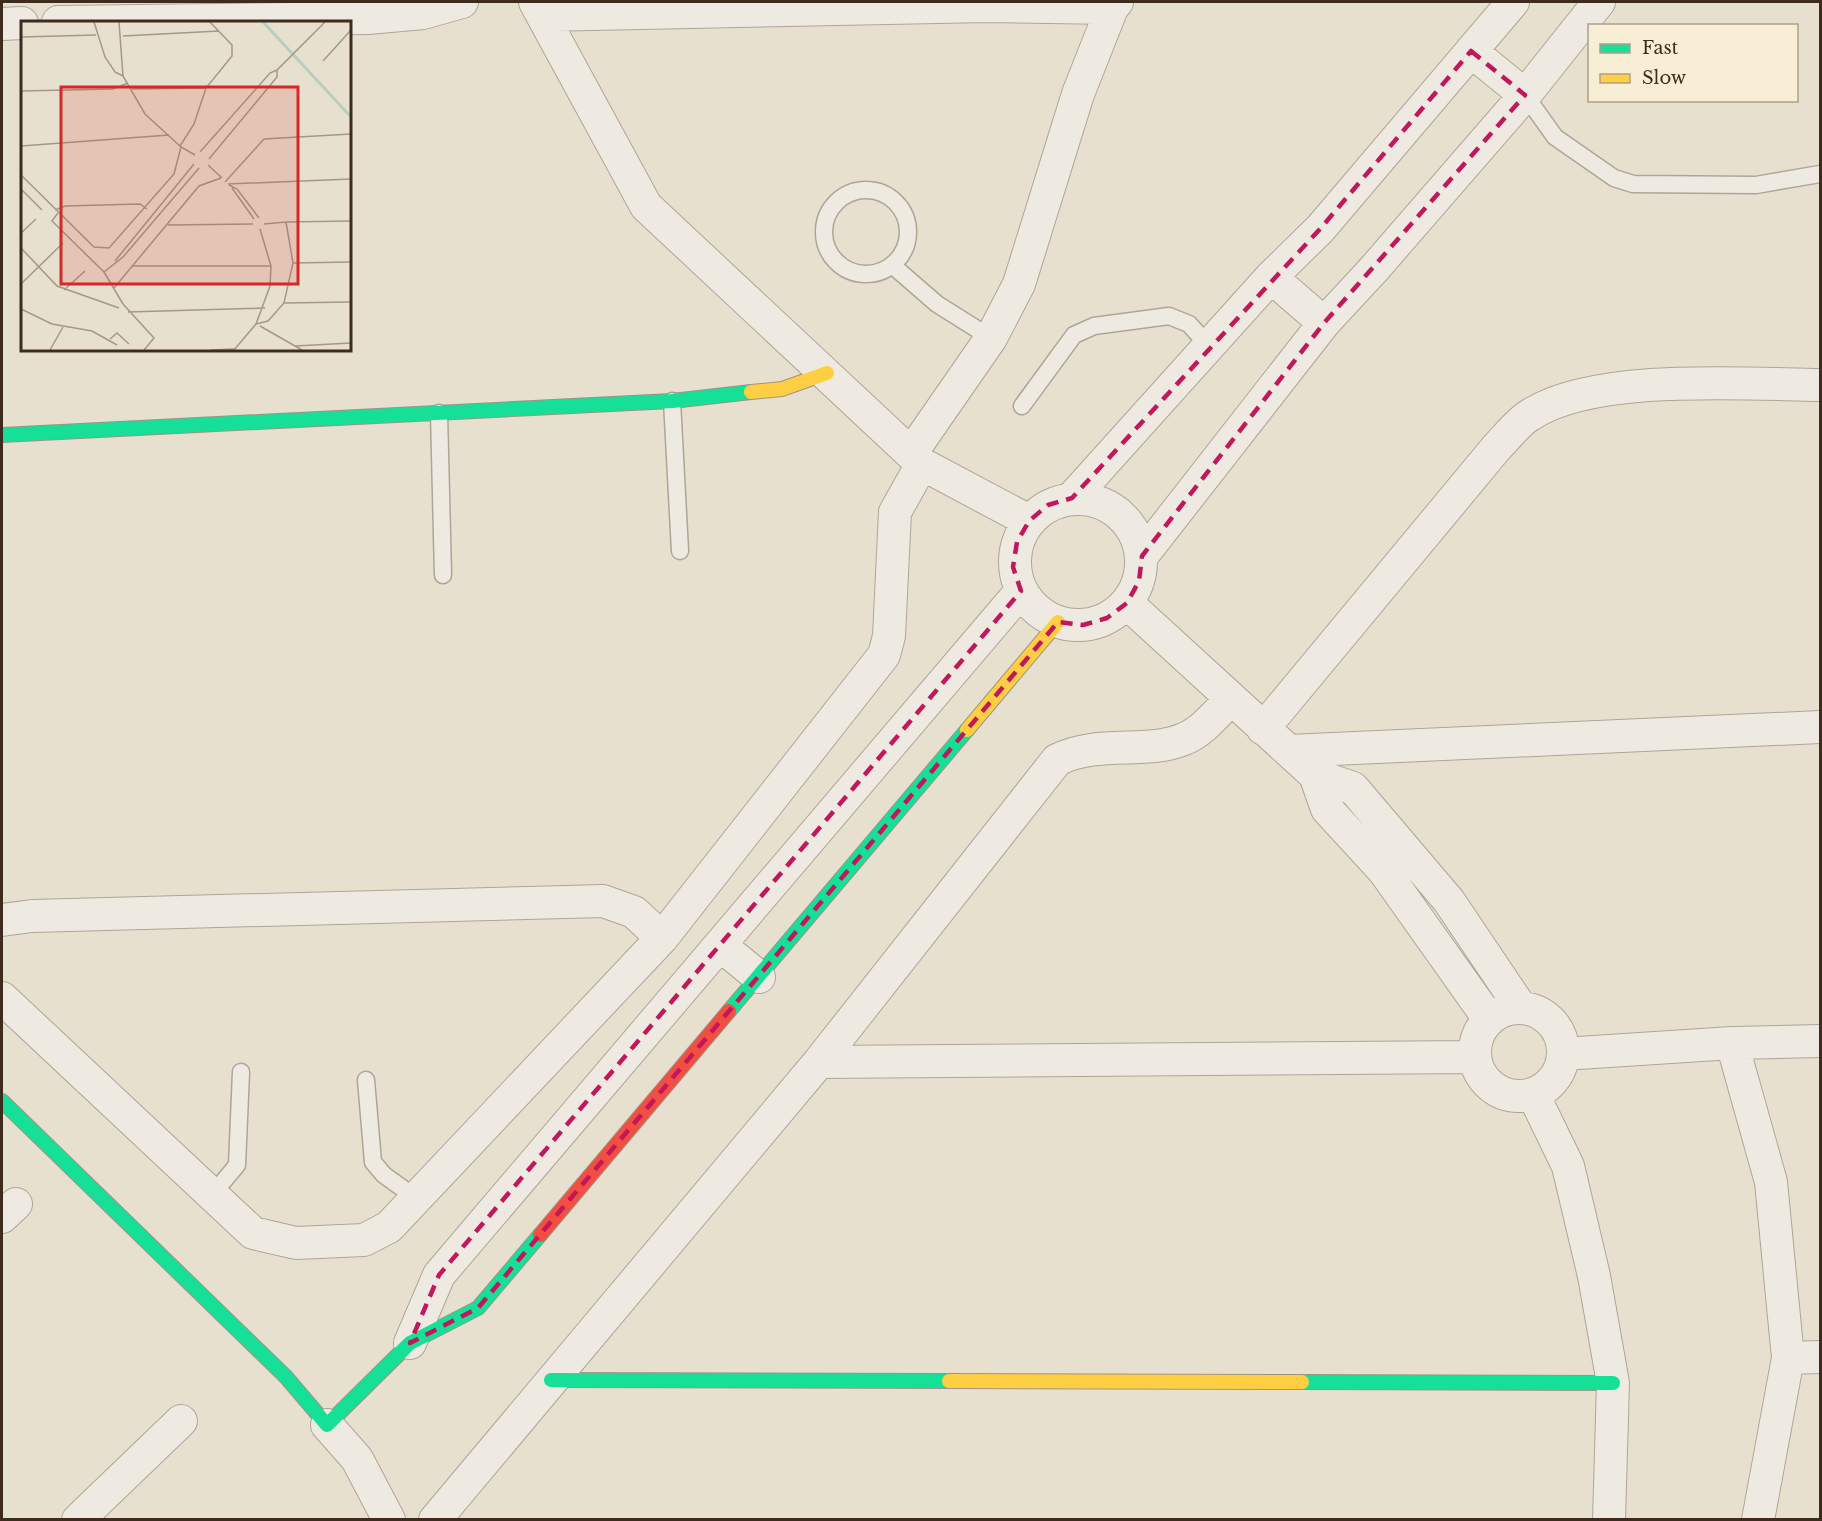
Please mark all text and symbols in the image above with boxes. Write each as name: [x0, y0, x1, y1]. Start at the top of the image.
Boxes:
inset map: [21, 21, 351, 351]
legend: [1588, 24, 1798, 102]
text: Fast: [1642, 37, 1679, 59]
text: Slow: [1642, 67, 1687, 89]

